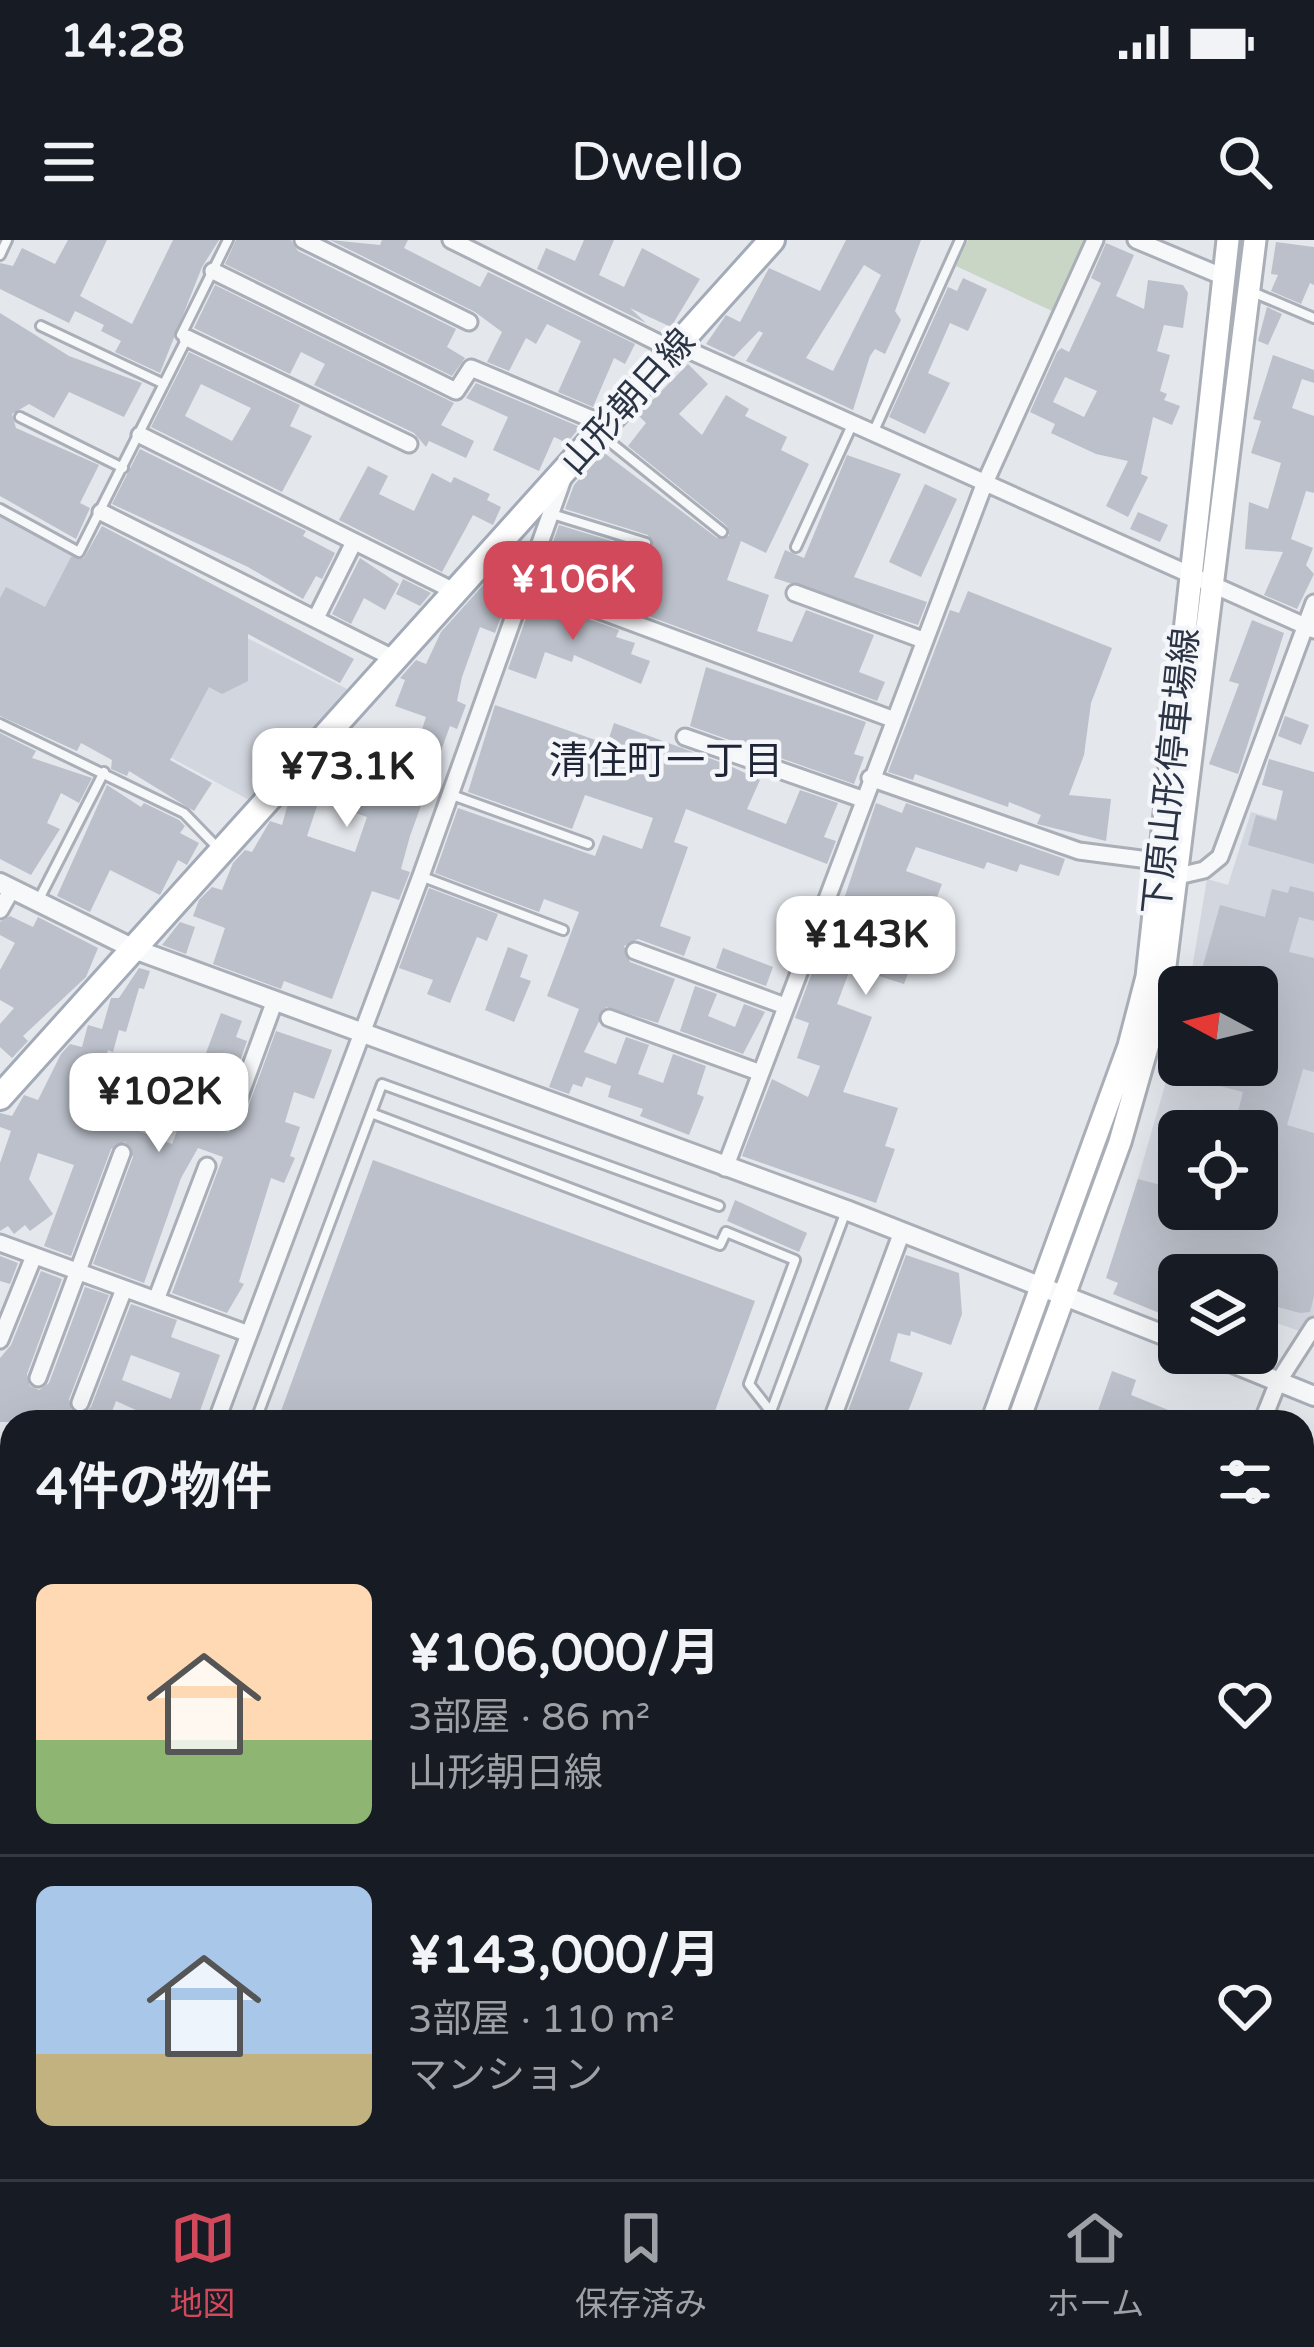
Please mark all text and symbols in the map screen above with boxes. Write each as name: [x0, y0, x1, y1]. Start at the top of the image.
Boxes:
text: 14:28: [60, 15, 185, 69]
icon: menu: [36, 129, 102, 195]
icon: search: [1212, 129, 1278, 195]
text: Dwello: [570, 130, 744, 195]
street label: 山形朝日線: [552, 321, 704, 483]
pin: ¥106K: [489, 541, 657, 643]
text: ¥106K: [510, 556, 636, 603]
street label: 下原山形停車場線: [1135, 626, 1208, 917]
pin: ¥73.1K: [249, 728, 445, 830]
district label: 清住町一丁目: [549, 738, 783, 785]
text: ¥73.1K: [279, 743, 415, 790]
pin: ¥143K: [782, 896, 950, 998]
text: ¥143K: [803, 911, 929, 958]
north arrow: [1158, 966, 1278, 1086]
map controls: [1158, 966, 1278, 1374]
pin: ¥102K: [75, 1053, 243, 1155]
text: ¥102K: [96, 1068, 222, 1115]
button: locate: [1158, 1110, 1278, 1230]
button: layers: [1158, 1254, 1278, 1374]
icon: filters: [1212, 1449, 1278, 1515]
text: 4件の物件: [36, 1457, 272, 1519]
text: ¥106,000/月: [408, 1623, 721, 1685]
icon: home: [132, 1632, 276, 1776]
icon: heart: [1212, 1671, 1278, 1737]
text: 3部屋 · 86 m²: [408, 1694, 650, 1741]
text: 山形朝日線: [408, 1750, 603, 1797]
text: ¥143,000/月: [408, 1925, 721, 1987]
icon: home: [132, 1934, 276, 2078]
icon: heart: [1212, 1973, 1278, 2039]
text: 3部屋 · 110 m²: [408, 1996, 675, 2043]
text: マンション: [408, 2052, 603, 2099]
tab: 地図: [170, 2205, 236, 2325]
tab: 保存済み: [575, 2205, 707, 2325]
tab: ホーム: [1046, 2205, 1144, 2325]

